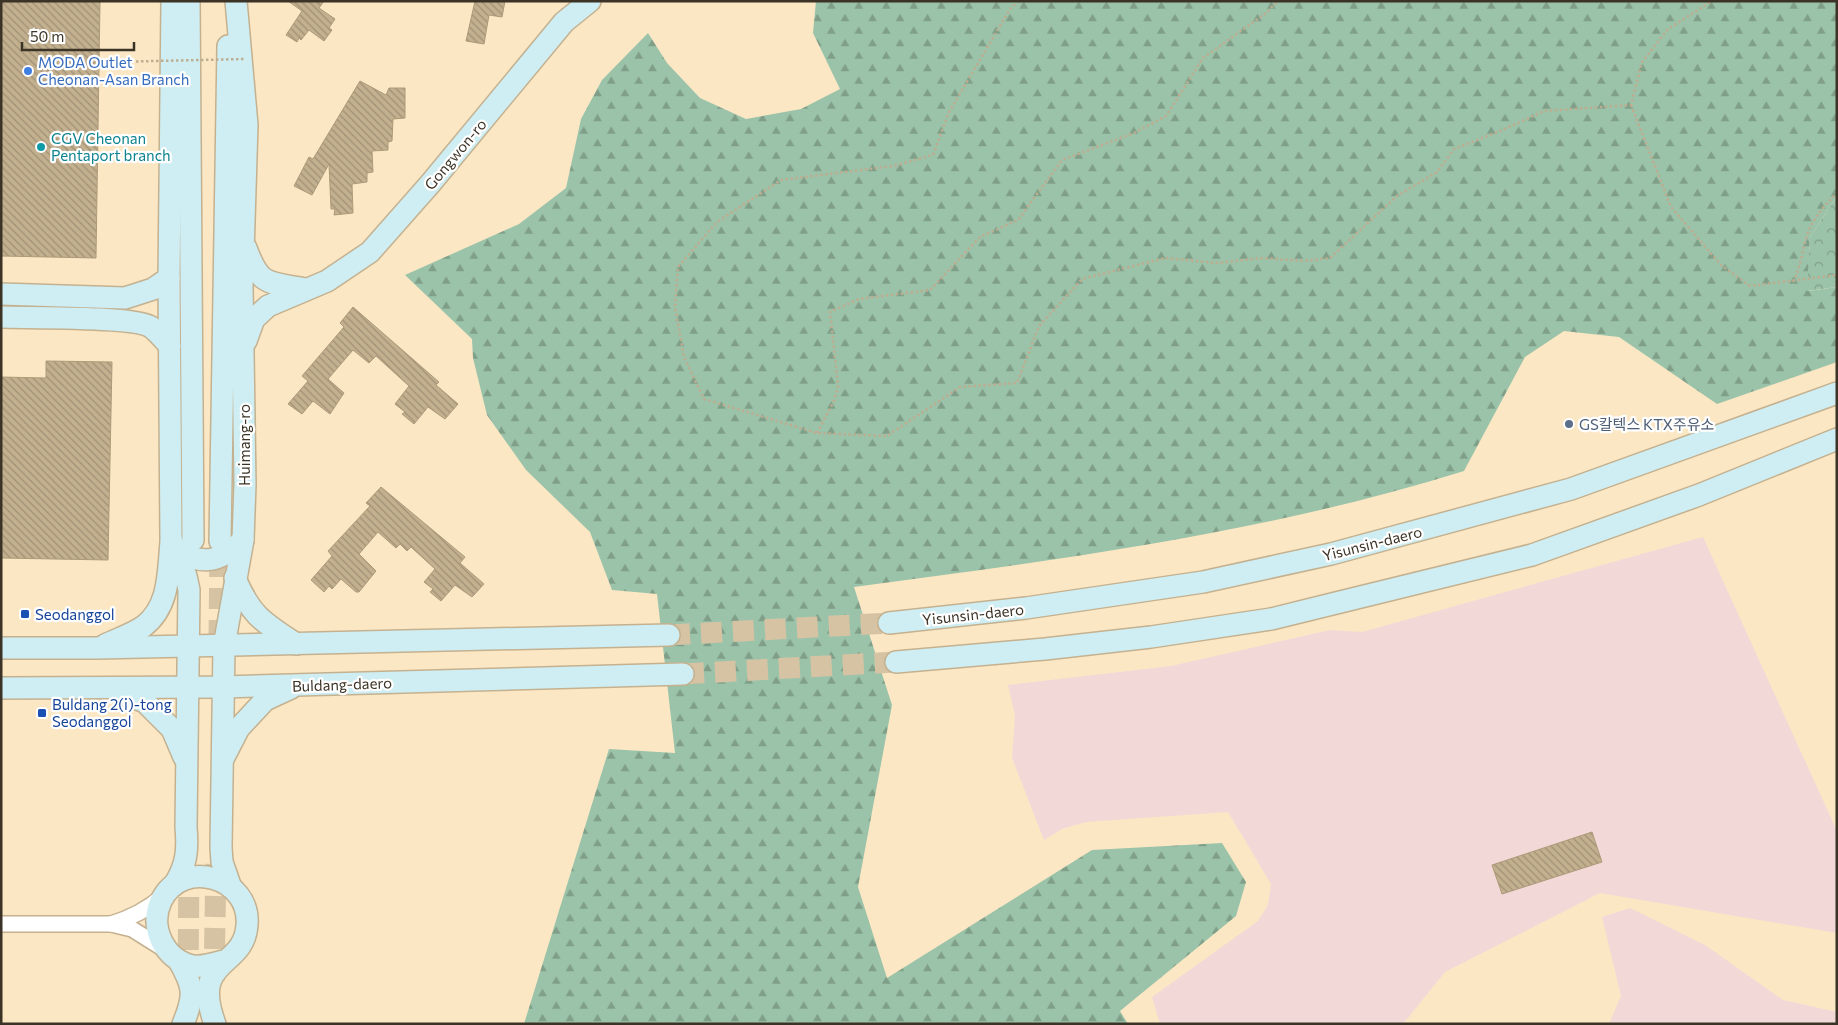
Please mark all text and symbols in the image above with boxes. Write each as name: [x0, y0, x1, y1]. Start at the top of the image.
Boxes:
scale bar: [22, 20, 135, 52]
text: 50 m: [30, 27, 64, 45]
place label: MODA Outlet Cheonan-Asan Branch: [38, 53, 189, 88]
marker: MODA Outlet Cheonan-Asan Branch: [22, 65, 34, 77]
street label: Gongwon-ro: [420, 115, 490, 193]
place label: CGV Cheonan Pentaport branch: [51, 129, 171, 164]
marker: CGV Cheonan Pentaport branch: [35, 141, 47, 153]
street label: Huimang-ro: [235, 404, 253, 486]
place label: GS칼텍스 KTX주유소: [1579, 415, 1715, 433]
marker: GS칼텍스 KTX주유소: [1563, 418, 1575, 430]
street label: Yisunsin-daero: [1320, 522, 1424, 564]
street label: Yisunsin-daero: [921, 600, 1025, 628]
place label: Seodanggol: [35, 605, 115, 623]
marker: Seodanggol: [19, 608, 31, 620]
street label: Buldang-daero: [292, 673, 392, 695]
place label: Buldang 2(i)-tong Seodanggol: [52, 695, 172, 730]
marker: Buldang 2(i)-tong Seodanggol: [36, 707, 48, 719]

